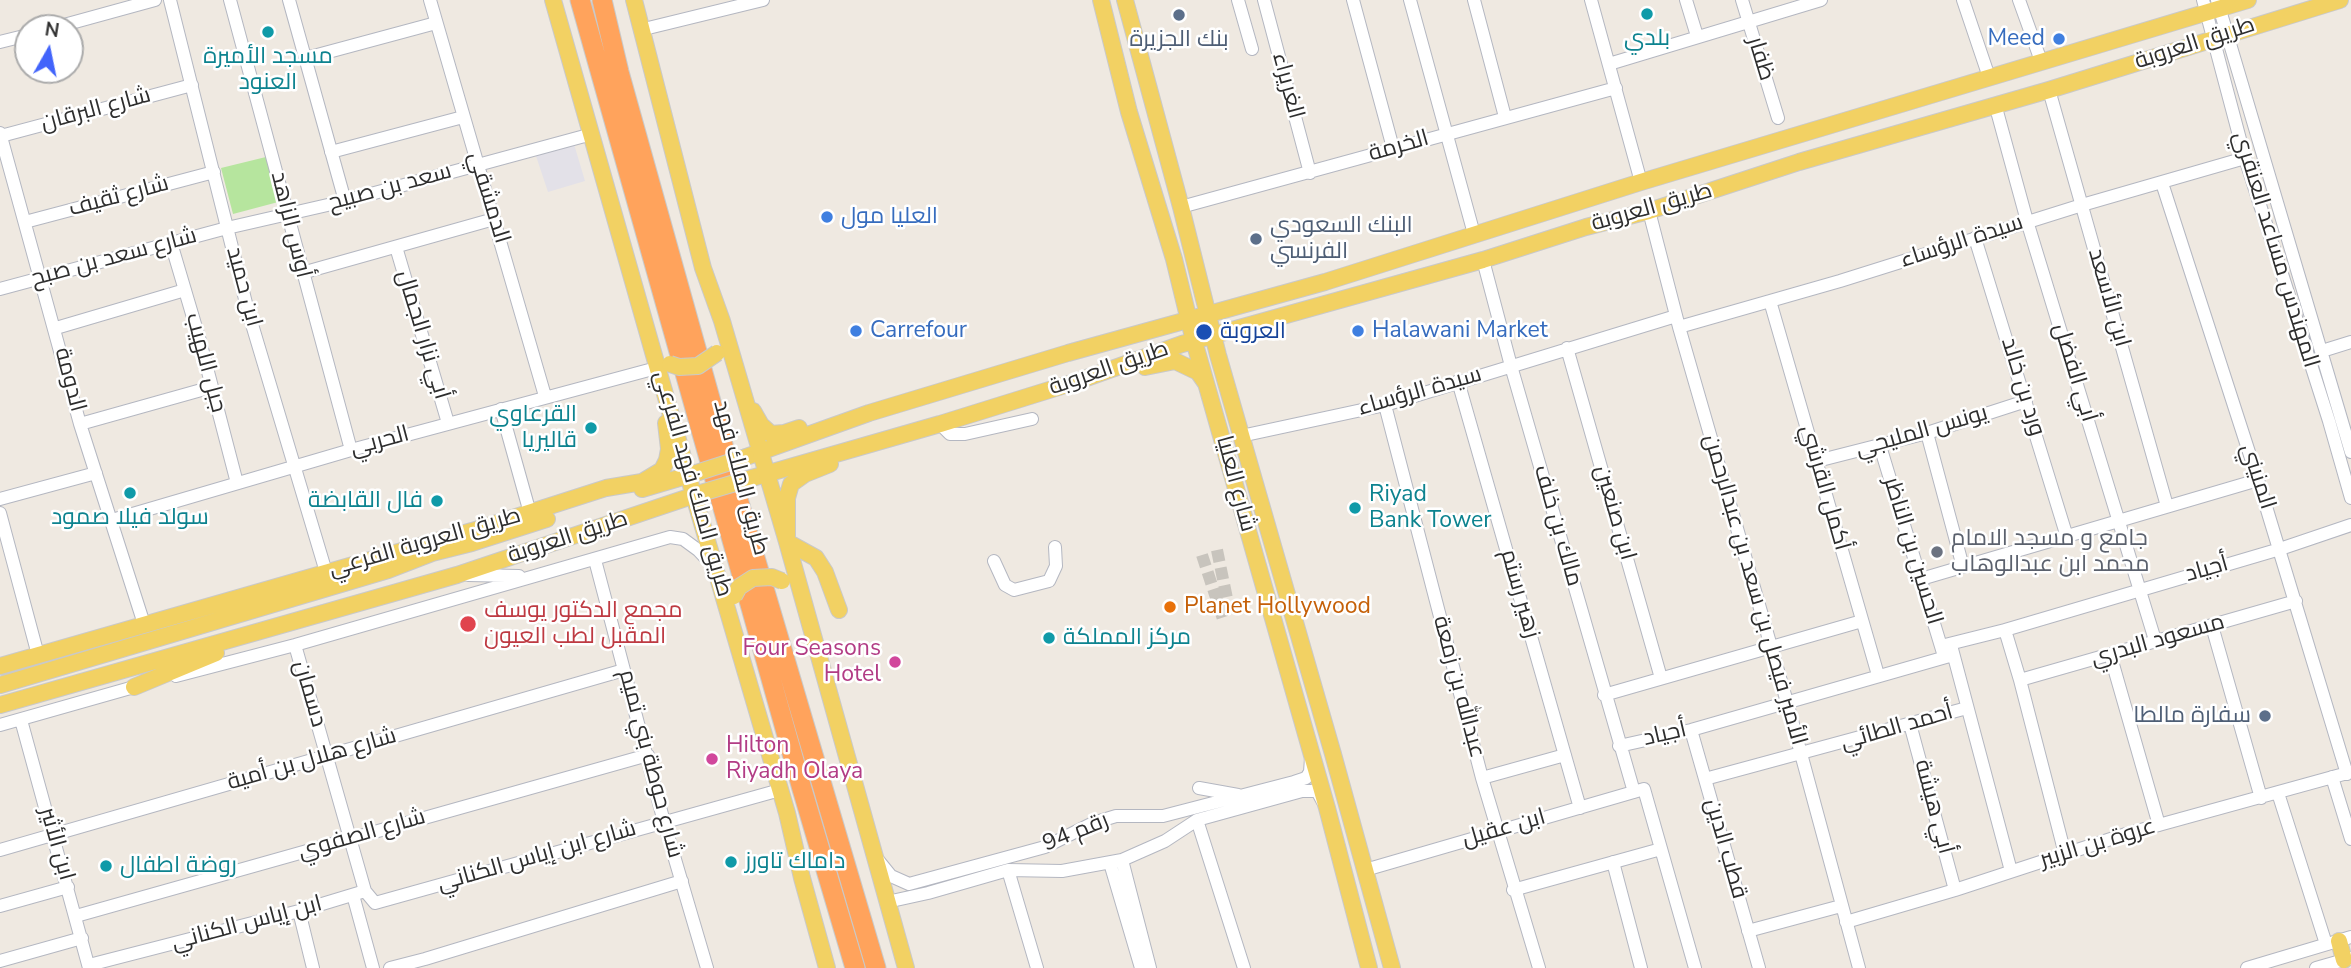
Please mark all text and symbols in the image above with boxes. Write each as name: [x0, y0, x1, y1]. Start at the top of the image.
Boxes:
marker: بلدي: [1639, 6, 1655, 22]
marker: بنك الجزيرة: [1171, 7, 1187, 23]
street label: طريق العروبة: [2132, 12, 2258, 76]
north arrow: [14, 14, 84, 84]
text: N: [43, 16, 61, 44]
marker: مسجد الأميرة العنود: [260, 24, 276, 40]
place label: بلدي: [1624, 25, 1670, 53]
place label: Meed: [1987, 25, 2045, 53]
place label: بنك الجزيرة: [1129, 26, 1229, 54]
marker: Meed: [2051, 31, 2067, 47]
street label: ظفار: [1740, 34, 1780, 84]
place label: مسجد الأميرة العنود: [203, 43, 333, 97]
street label: الغريراء: [1265, 50, 1309, 122]
street label: شارع البرقان: [38, 82, 154, 138]
street label: الخرمة: [1366, 125, 1432, 169]
street label: المهندس مساعد العنقري: [2226, 129, 2324, 371]
street label: الدمشقي: [461, 149, 515, 247]
street label: سعد بن صبيح: [325, 158, 455, 218]
street label: أوس الزاهد: [263, 169, 317, 281]
street label: شارع ثقيف: [66, 170, 172, 224]
street label: طريق العروبة: [1588, 178, 1716, 238]
place label: العليا مول: [841, 203, 938, 231]
marker: العليا مول: [819, 209, 835, 225]
street label: سيدة الرؤساء: [1897, 209, 2027, 275]
place label: البنك السعودي الفرنسي: [1270, 212, 1413, 266]
street label: شارع سعد بن صبح: [28, 223, 200, 293]
marker: البنك السعودي الفرنسي: [1248, 231, 1264, 247]
street label: ابن حميد: [219, 244, 267, 330]
street label: ابن الأسعد: [2081, 246, 2135, 350]
street label: أبي نزار الجمال: [389, 267, 455, 403]
street label: جبل اللهيب: [178, 310, 232, 416]
place label: Carrefour: [870, 317, 967, 345]
place label: Halawani Market: [1372, 317, 1548, 345]
place label: العروبة: [1220, 318, 1286, 346]
street label: أبي الفضل: [2046, 320, 2102, 426]
marker: العروبة: [1194, 322, 1214, 342]
marker: Carrefour: [848, 323, 864, 339]
marker: Halawani Market: [1350, 323, 1366, 339]
street label: ورد بن خالد: [1994, 334, 2050, 440]
street label: طريق العروبة: [1046, 336, 1172, 402]
street label: الدومة: [47, 345, 91, 415]
street label: سيدة الرؤساء: [1355, 361, 1485, 423]
street label: طريق الملك فهد الفرعي: [647, 368, 737, 600]
street label: طريق الملك فهد: [706, 397, 774, 559]
street label: يونس المليجي: [1853, 400, 1991, 464]
place label: القرعاوي قاليريا: [489, 401, 577, 455]
marker: القرعاوي قاليريا: [583, 420, 599, 436]
street label: الحربي: [348, 421, 412, 463]
street label: أكمل القرشي: [1793, 422, 1855, 554]
street label: الأمير فيصل بن سعد بن عبدالرحمن: [1696, 431, 1812, 749]
street label: شارع العليا: [1209, 433, 1261, 535]
street label: المنيني: [2234, 441, 2280, 513]
street label: مالك بن خلف: [1527, 462, 1587, 590]
street label: ابن صنعين: [1587, 462, 1641, 564]
street label: الحسين بن الناظر: [1876, 474, 1948, 628]
place label: Riyad Bank Tower: [1369, 481, 1492, 535]
marker: سولد فيلا صمود: [122, 485, 138, 501]
place label: فال القابضة: [308, 487, 423, 515]
marker: فال القابضة: [429, 493, 445, 509]
marker: Riyad Bank Tower: [1347, 500, 1363, 516]
street label: طريق العروبة الفرعي: [326, 502, 524, 584]
place label: سولد فيلا صمود: [51, 504, 209, 532]
street label: طريق العروبة: [505, 506, 631, 570]
place label: جامع و مسجد الامام محمد ابن عبدالوهاب: [1951, 525, 2149, 579]
marker: جامع و مسجد الامام محمد ابن عبدالوهاب: [1929, 544, 1945, 560]
street label: زهير رستم: [1493, 546, 1545, 642]
street label: أجياد: [2182, 551, 2232, 589]
place label: Planet Hollywood: [1184, 593, 1371, 621]
place label: مجمع الدكتور يوسف المقبل لطب العيون: [484, 597, 683, 651]
marker: Planet Hollywood: [1162, 599, 1178, 615]
street label: مسعود البدري: [2088, 609, 2228, 673]
street label: عبدالله بن زمعة: [1426, 613, 1490, 761]
marker: مجمع الدكتور يوسف المقبل لطب العيون: [458, 614, 478, 634]
place label: مركز المملكة: [1063, 624, 1191, 652]
marker: مركز المملكة: [1041, 630, 1057, 646]
place label: Four Seasons Hotel: [742, 635, 881, 689]
marker: Four Seasons Hotel: [887, 654, 903, 670]
street label: دسمان: [286, 658, 332, 730]
street label: شارع حوطة بني تميم: [612, 667, 688, 861]
street label: أحمد الطائي: [1838, 699, 1956, 757]
place label: سفارة مالطا: [2133, 702, 2251, 730]
marker: سفارة مالطا: [2257, 708, 2273, 724]
street label: أجياد: [1641, 717, 1689, 753]
street label: شارع هلال بن أمية: [224, 723, 400, 797]
place label: Hilton Riyadh Olaya: [726, 732, 863, 786]
marker: Hilton Riyadh Olaya: [704, 751, 720, 767]
street label: أبي هيشة: [1907, 757, 1959, 857]
street label: قطب الدين: [1698, 796, 1752, 902]
street label: ابن الأثير: [32, 804, 80, 884]
street label: شارع الصفوي: [295, 804, 429, 866]
street label: ابن عقيل: [1459, 804, 1549, 854]
street label: رقم 94: [1039, 807, 1113, 859]
street label: عروة بن الزبير: [2037, 813, 2159, 875]
street label: شارع ابن إياس الكناني: [435, 815, 639, 899]
place label: داماك تاورز: [745, 848, 845, 876]
place label: روضة اطفال: [120, 852, 237, 880]
marker: داماك تاورز: [723, 854, 739, 870]
marker: روضة اطفال: [98, 858, 114, 874]
street label: ابن إياس الكناني: [169, 891, 325, 957]

